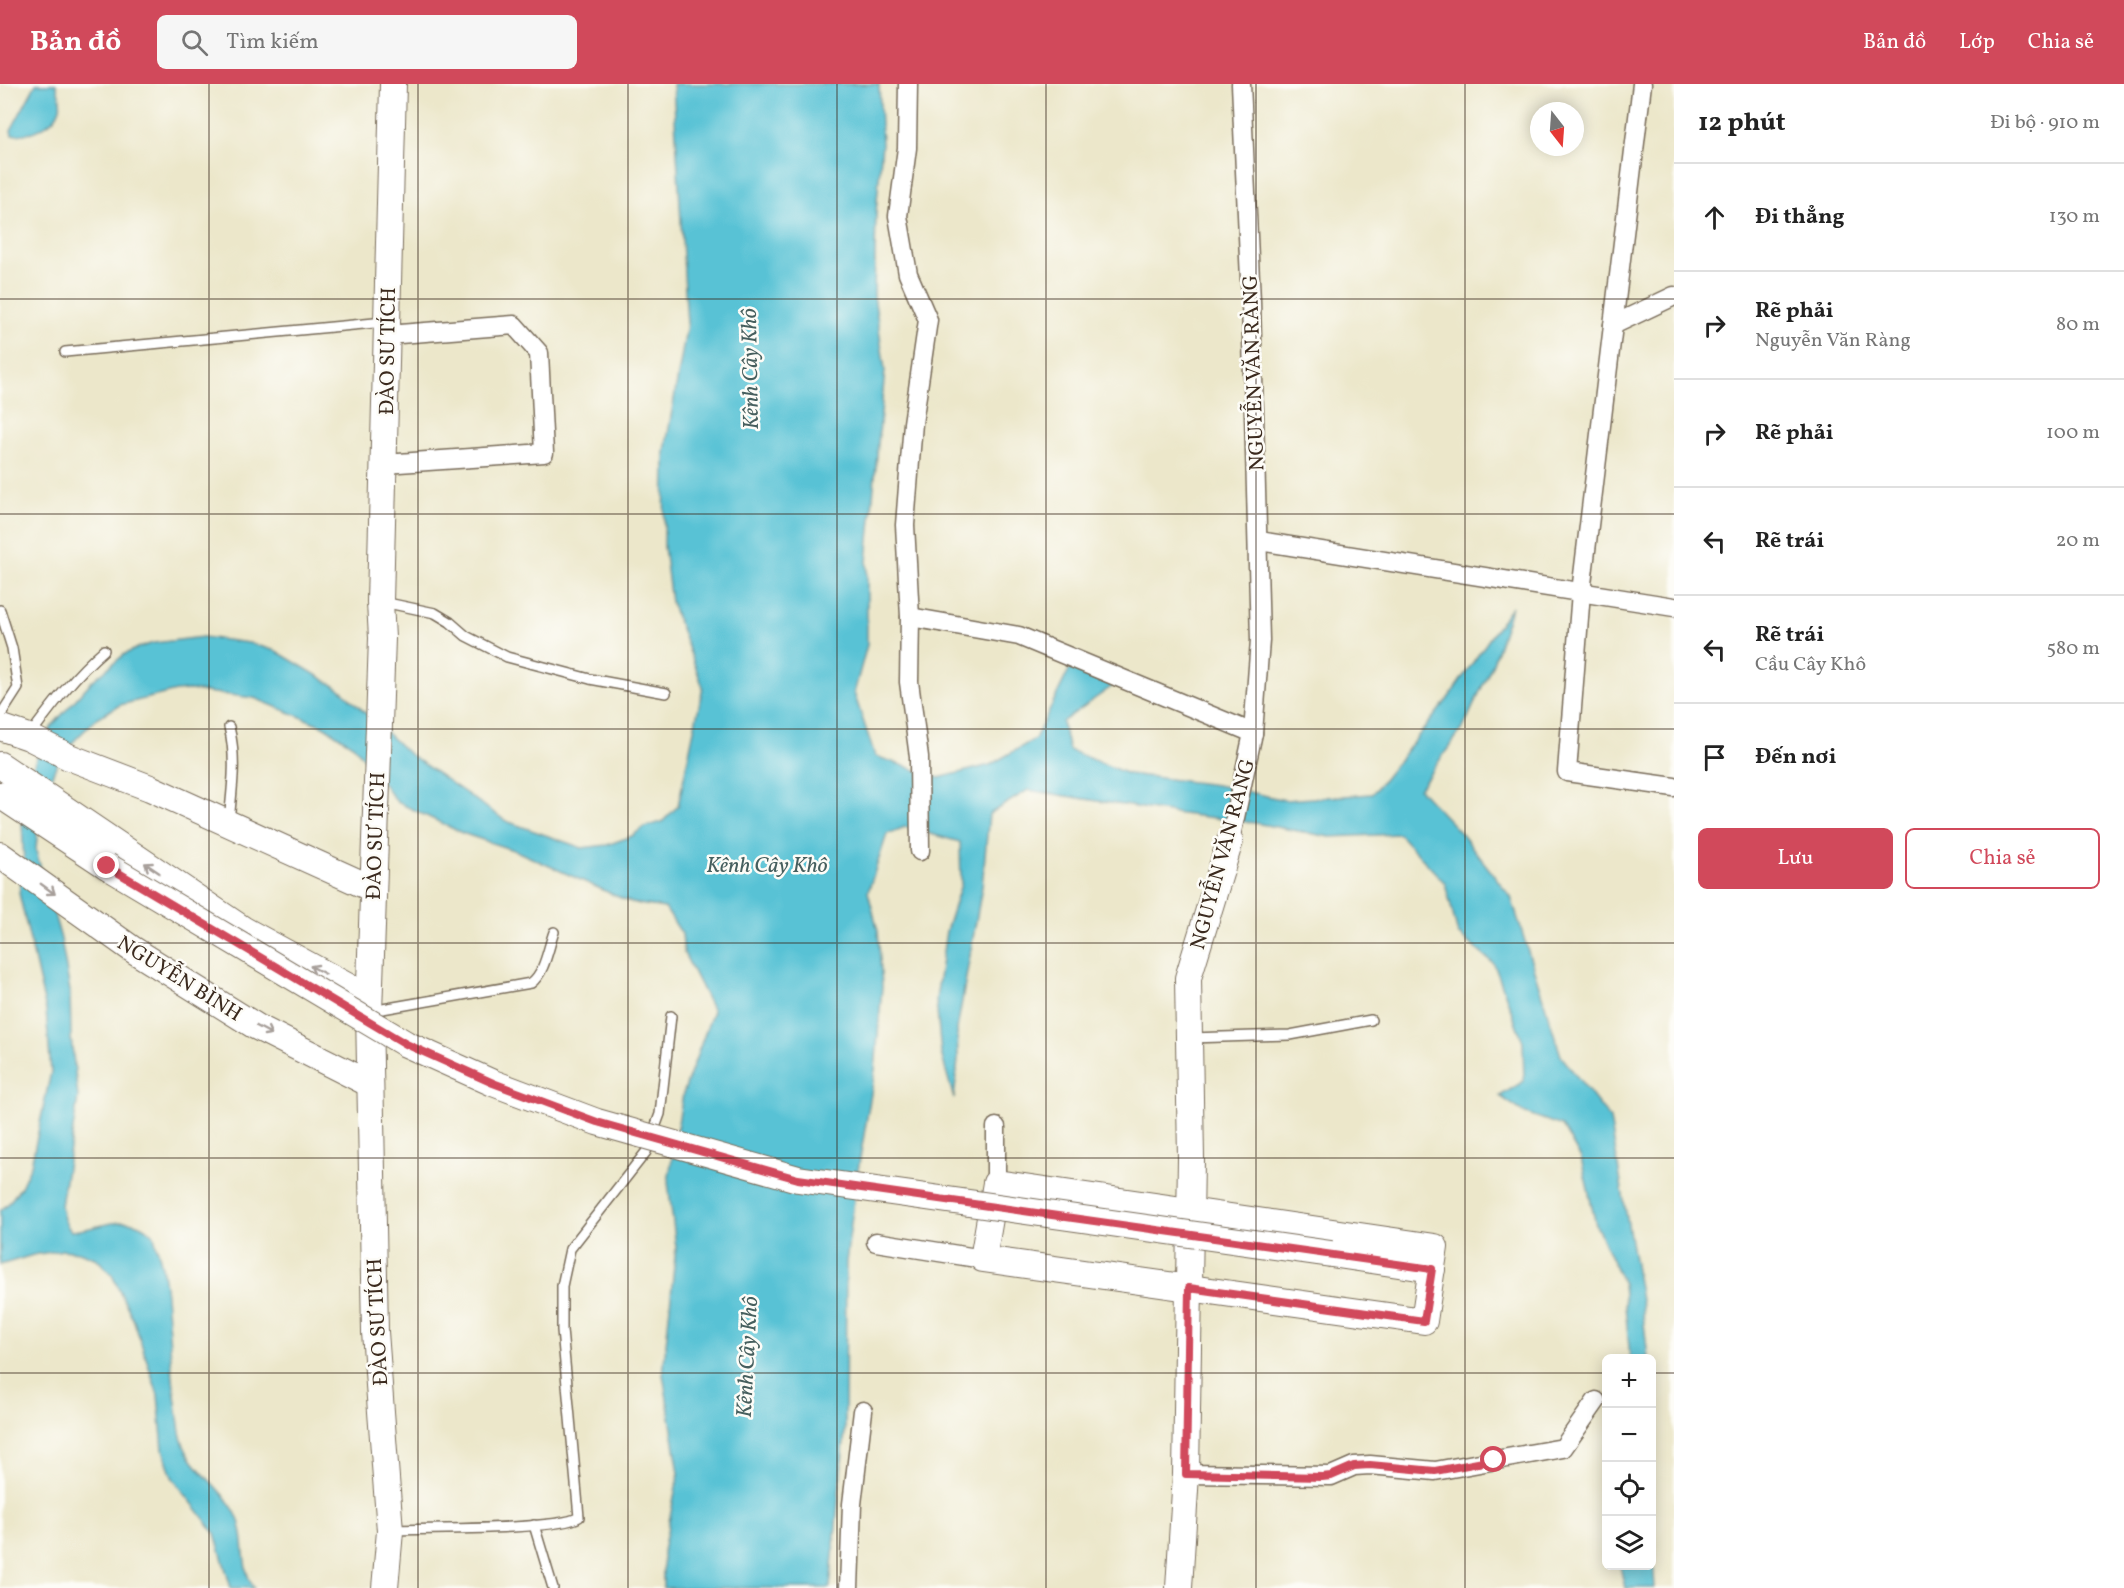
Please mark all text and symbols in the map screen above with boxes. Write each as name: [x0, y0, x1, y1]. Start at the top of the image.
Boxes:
search box: [157, 15, 577, 69]
text: Bản đồ: [30, 23, 121, 62]
icon: search: [178, 26, 211, 59]
text: Tìm kiếm: [226, 27, 319, 58]
text: Bản đồ: [1863, 28, 1926, 57]
text: Lớp: [1959, 28, 1995, 57]
text: Chia sẻ: [2028, 28, 2094, 57]
north arrow: [1530, 102, 1584, 156]
text: 12 phút: [1698, 105, 1786, 141]
text: Đi bộ · 910 m: [1990, 109, 2100, 137]
icon: ahead: [1698, 201, 1731, 234]
text: Đi thẳng: [1755, 202, 1845, 233]
text: 130 m: [2049, 203, 2100, 231]
street label: NGUYỄN VĂN RÀNG: [1234, 274, 1272, 472]
street label: ĐÀO SƯ TÍCH: [373, 287, 404, 415]
text: Rẽ phải: [1755, 296, 1834, 327]
water label: Kênh Cây Khô: [735, 308, 768, 430]
icon: right: [1698, 309, 1731, 342]
text: 80 m: [2056, 311, 2100, 339]
text: Nguyễn Văn Ràng: [1755, 327, 1911, 355]
icon: right: [1698, 417, 1731, 450]
text: Rẽ phải: [1755, 418, 1834, 449]
text: 100 m: [2046, 419, 2100, 447]
icon: left: [1698, 525, 1731, 558]
text: Rẽ trái: [1755, 526, 1824, 557]
text: 20 m: [2056, 527, 2100, 555]
text: Rẽ trái: [1755, 620, 1824, 651]
icon: left: [1698, 633, 1731, 666]
text: 580 m: [2047, 635, 2100, 663]
text: Cầu Cây Khô: [1755, 651, 1866, 679]
icon: arrive: [1698, 741, 1731, 774]
text: Đến nơi: [1755, 742, 1837, 773]
street label: NGUYỄN VĂN RÀNG: [1181, 755, 1263, 953]
street label: ĐÀO SƯ TÍCH: [360, 772, 393, 901]
button: Lưu: [1698, 828, 1893, 889]
button: Chia sẻ: [1905, 828, 2100, 889]
water label: Kênh Cây Khô: [706, 851, 828, 882]
route end: [93, 852, 119, 878]
one-way arrow: [144, 862, 161, 874]
one-way arrow: [39, 883, 55, 895]
street label: NGUYỄN BÌNH: [111, 927, 249, 1029]
one-way arrow: [310, 964, 327, 976]
one-way arrow: [254, 1025, 272, 1036]
street label: ĐÀO SƯ TÍCH: [361, 1257, 396, 1387]
water label: Kênh Cây Khô: [730, 1296, 767, 1419]
map controls: [1602, 1354, 1656, 1570]
button: +: [1602, 1354, 1656, 1408]
button: −: [1602, 1408, 1656, 1462]
route start: [1480, 1446, 1506, 1472]
button: locate: [1602, 1462, 1656, 1516]
button: layers: [1602, 1516, 1656, 1570]

